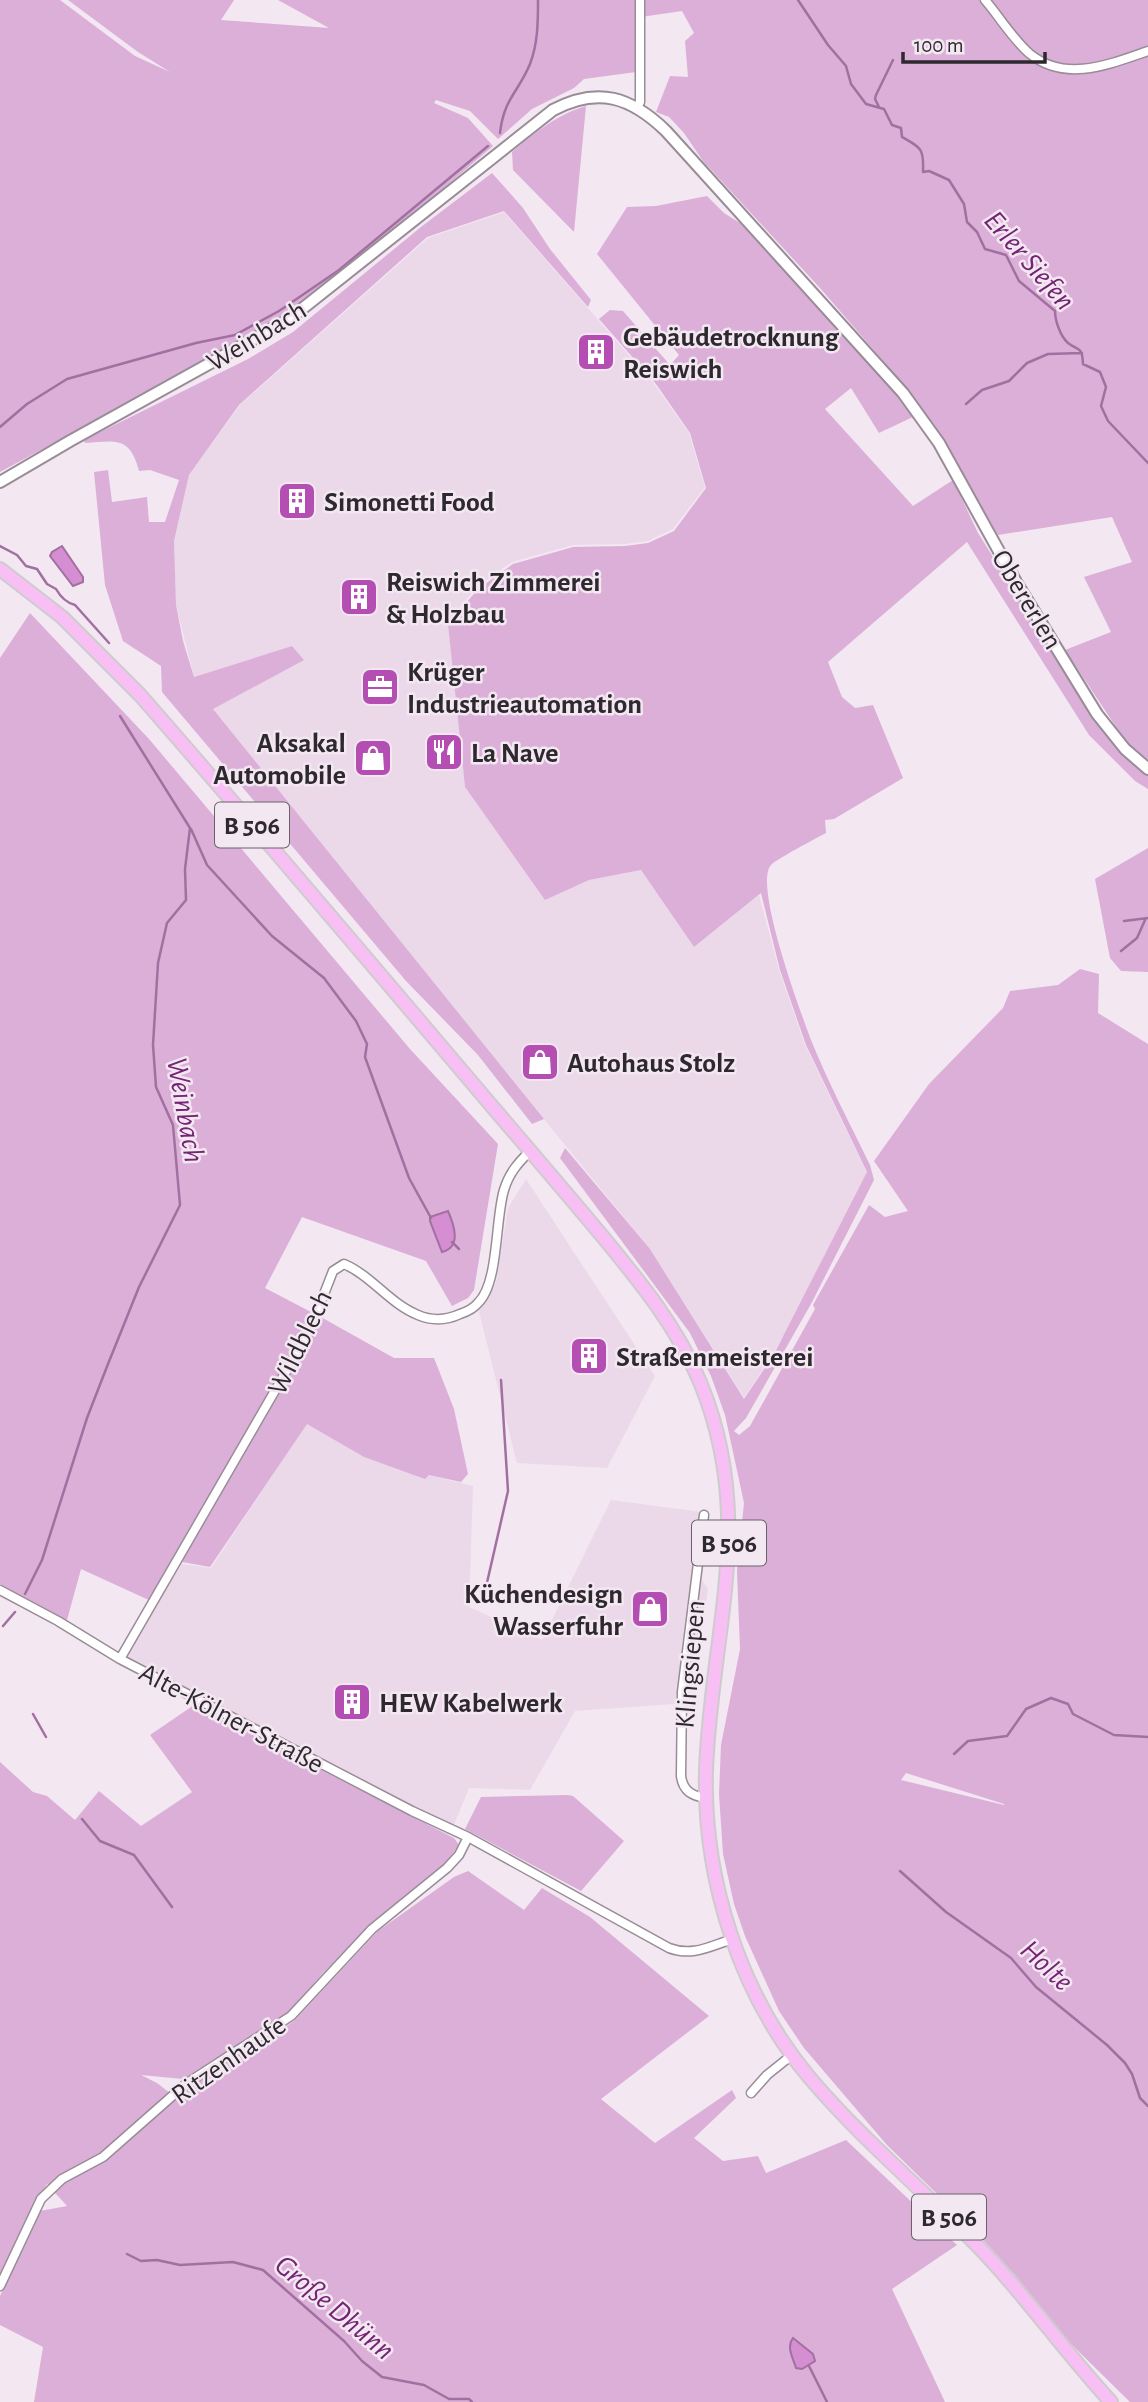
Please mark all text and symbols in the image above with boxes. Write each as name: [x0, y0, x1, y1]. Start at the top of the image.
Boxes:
scale bar: [903, 21, 1045, 65]
text: 100 m: [914, 35, 964, 56]
water label: Erler Siefen: [978, 205, 1080, 316]
street label: Weinbach: [202, 296, 312, 377]
place label: Gebäudetrocknung Reiswich: [623, 324, 840, 384]
building icon: Gebäudetrocknung Reiswich: [575, 331, 617, 373]
building icon: Simonetti Food: [276, 480, 318, 522]
place label: Simonetti Food: [324, 489, 495, 517]
street label: Obererlen: [986, 546, 1067, 655]
place label: Reiswich Zimmerei & Holzbau: [386, 569, 601, 629]
building icon: Reiswich Zimmerei & Holzbau: [338, 576, 380, 618]
place label: Krüger Industrieautomation: [407, 659, 642, 719]
office icon: Krüger Industrieautomation: [359, 666, 401, 708]
place label: Aksakal Automobile: [213, 730, 346, 790]
restaurant icon: La Nave: [423, 731, 465, 773]
shop icon: Aksakal Automobile: [352, 737, 394, 779]
place label: La Nave: [471, 740, 558, 768]
road number: B 506: [215, 803, 289, 848]
shop icon: Autohaus Stolz: [519, 1041, 561, 1083]
place label: Autohaus Stolz: [567, 1050, 735, 1078]
water label: Weinbach: [161, 1055, 209, 1165]
street label: Wildblech: [263, 1286, 338, 1400]
building icon: Straßenmeisterei: [568, 1335, 610, 1377]
place label: Straßenmeisterei: [616, 1344, 814, 1372]
road number: B 506: [692, 1520, 766, 1566]
place label: Küchendesign Wasserfuhr: [464, 1581, 623, 1641]
shop icon: Küchendesign Wasserfuhr: [629, 1588, 671, 1630]
street label: Klingsiepen: [671, 1599, 711, 1730]
street label: Alte-Kölner-Straße: [134, 1659, 328, 1779]
building icon: HEW Kabelwerk: [331, 1681, 373, 1723]
place label: HEW Kabelwerk: [379, 1690, 563, 1718]
water label: Holte: [1014, 1934, 1078, 1997]
street label: Ritzenhaufe: [167, 2011, 291, 2110]
road number: B 506: [912, 2194, 986, 2240]
water label: Große Dhünn: [269, 2250, 400, 2366]

